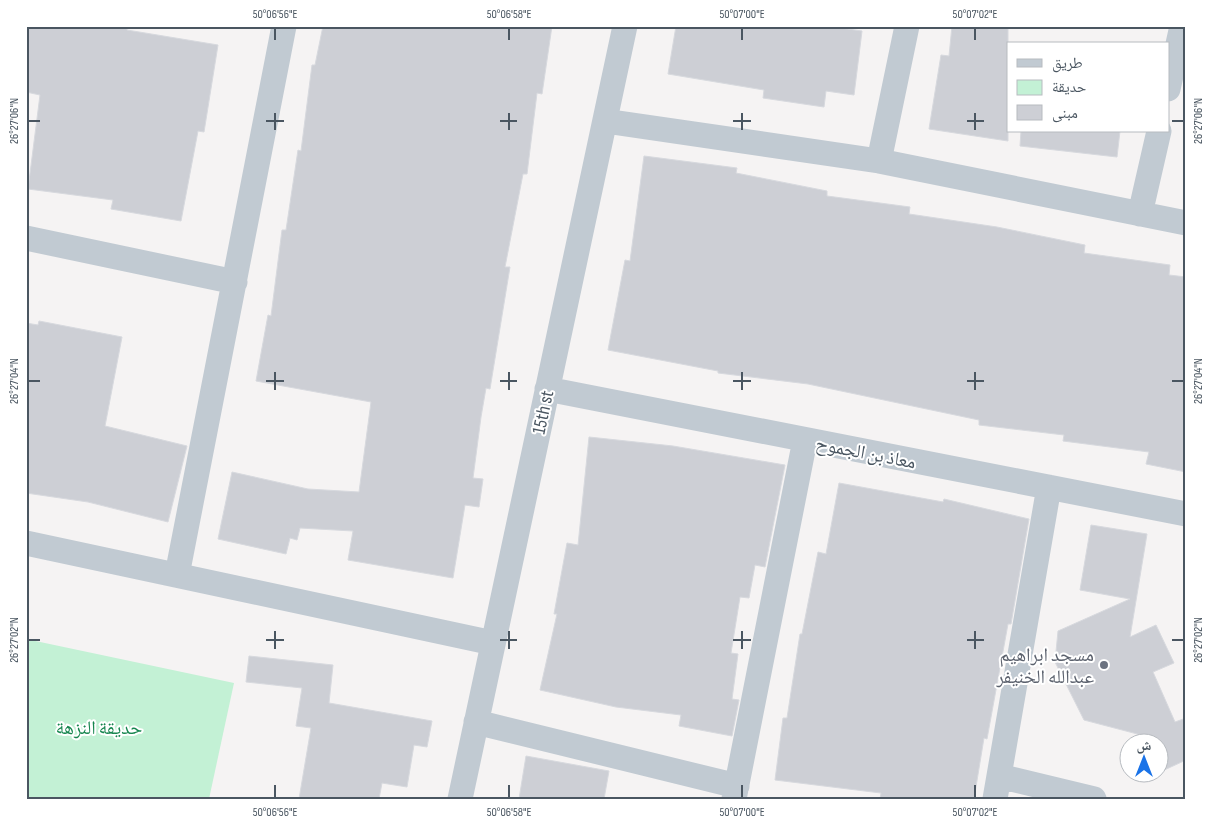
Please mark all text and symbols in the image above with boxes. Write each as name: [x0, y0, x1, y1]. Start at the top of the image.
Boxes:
text: 50°06'56"E: [253, 7, 297, 22]
text: 50°06'58"E: [487, 7, 531, 22]
text: 50°07'00"E: [719, 7, 765, 22]
text: 50°07'02"E: [953, 7, 997, 22]
legend: [1007, 42, 1170, 132]
text: طريق: [1052, 54, 1083, 73]
text: حديقة: [1052, 78, 1087, 97]
text: 26°27'06"N: [7, 98, 22, 144]
text: 26°27'06"N: [1191, 98, 1206, 144]
text: مبنى: [1052, 104, 1078, 123]
text: 26°27'04"N: [7, 358, 22, 404]
text: 26°27'04"N: [1191, 358, 1206, 404]
street label: 15th st: [528, 388, 559, 436]
street label: معاذ بن الجموح: [814, 432, 918, 474]
text: 26°27'02"N: [7, 617, 22, 663]
text: 26°27'02"N: [1191, 617, 1206, 663]
place label: مسجد ابراهيم عبدالله الخنيفر: [995, 644, 1094, 689]
marker: مسجد ابراهيم عبدالله الخنيفر: [1098, 659, 1110, 671]
park label: حديقة النزهة: [56, 717, 142, 740]
north arrow: [1120, 732, 1170, 782]
text: ش: [1137, 737, 1152, 754]
text: 50°06'56"E: [253, 805, 297, 820]
text: 50°06'58"E: [487, 805, 531, 820]
text: 50°07'00"E: [719, 805, 765, 820]
text: 50°07'02"E: [953, 805, 997, 820]

